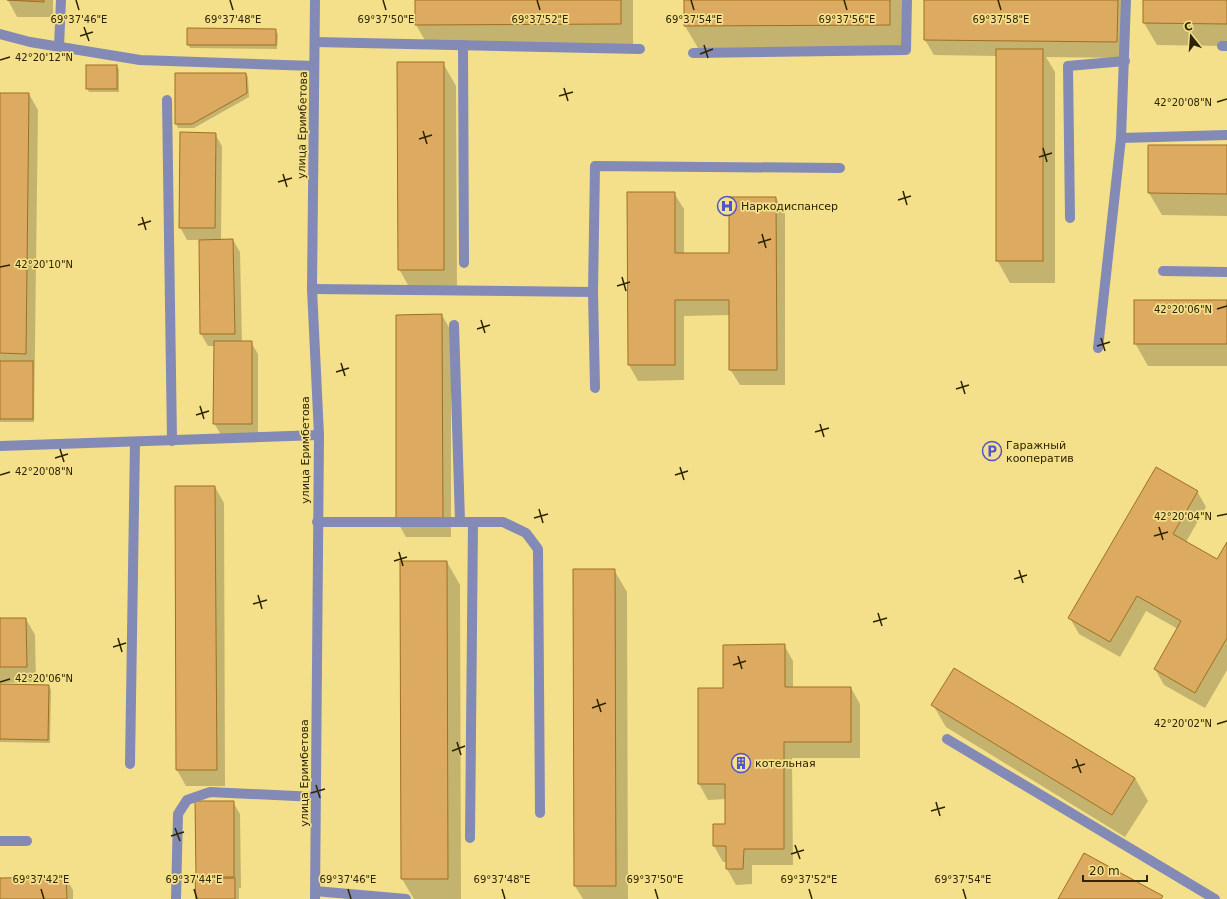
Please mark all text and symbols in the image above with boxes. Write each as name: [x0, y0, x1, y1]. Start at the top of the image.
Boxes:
text: 69°37'46"E: [51, 14, 107, 25]
text: 69°37'48"E: [205, 14, 261, 25]
text: 69°37'50"E: [358, 14, 414, 25]
text: 69°37'52"E: [512, 14, 568, 25]
text: 69°37'54"E: [666, 14, 722, 25]
text: 69°37'56"E: [819, 14, 875, 25]
text: 69°37'58"E: [973, 14, 1029, 25]
north arrow: [1171, 16, 1211, 56]
text: С: [1182, 20, 1194, 34]
text: 42°20'12"N: [15, 52, 73, 63]
street label: улица Еримбетова: [295, 71, 310, 179]
text: 42°20'08"N: [1154, 97, 1212, 108]
hospital icon: Наркодиспансер: [716, 195, 738, 217]
place label: Наркодиспансер: [741, 200, 838, 213]
text: 42°20'10"N: [15, 259, 73, 270]
text: 42°20'06"N: [1154, 304, 1212, 315]
street label: улица Еримбетова: [299, 396, 312, 504]
place label: Гаражный кооператив: [1006, 439, 1074, 465]
parking icon: Гаражный кооператив: [981, 440, 1003, 462]
text: 42°20'08"N: [15, 466, 73, 477]
text: 42°20'04"N: [1154, 511, 1212, 522]
text: 42°20'06"N: [15, 673, 73, 684]
text: 42°20'02"N: [1154, 718, 1212, 729]
street label: улица Еримбетова: [298, 719, 311, 827]
building icon: котельная: [730, 752, 752, 774]
place label: котельная: [755, 757, 816, 770]
scale bar: [1083, 857, 1147, 883]
text: 20 m: [1089, 864, 1120, 878]
text: 69°37'42"E: [13, 874, 69, 885]
text: 69°37'44"E: [166, 874, 222, 885]
text: 69°37'46"E: [320, 874, 376, 885]
text: 69°37'48"E: [474, 874, 530, 885]
text: 69°37'50"E: [627, 874, 683, 885]
text: 69°37'52"E: [781, 874, 837, 885]
text: 69°37'54"E: [935, 874, 991, 885]

